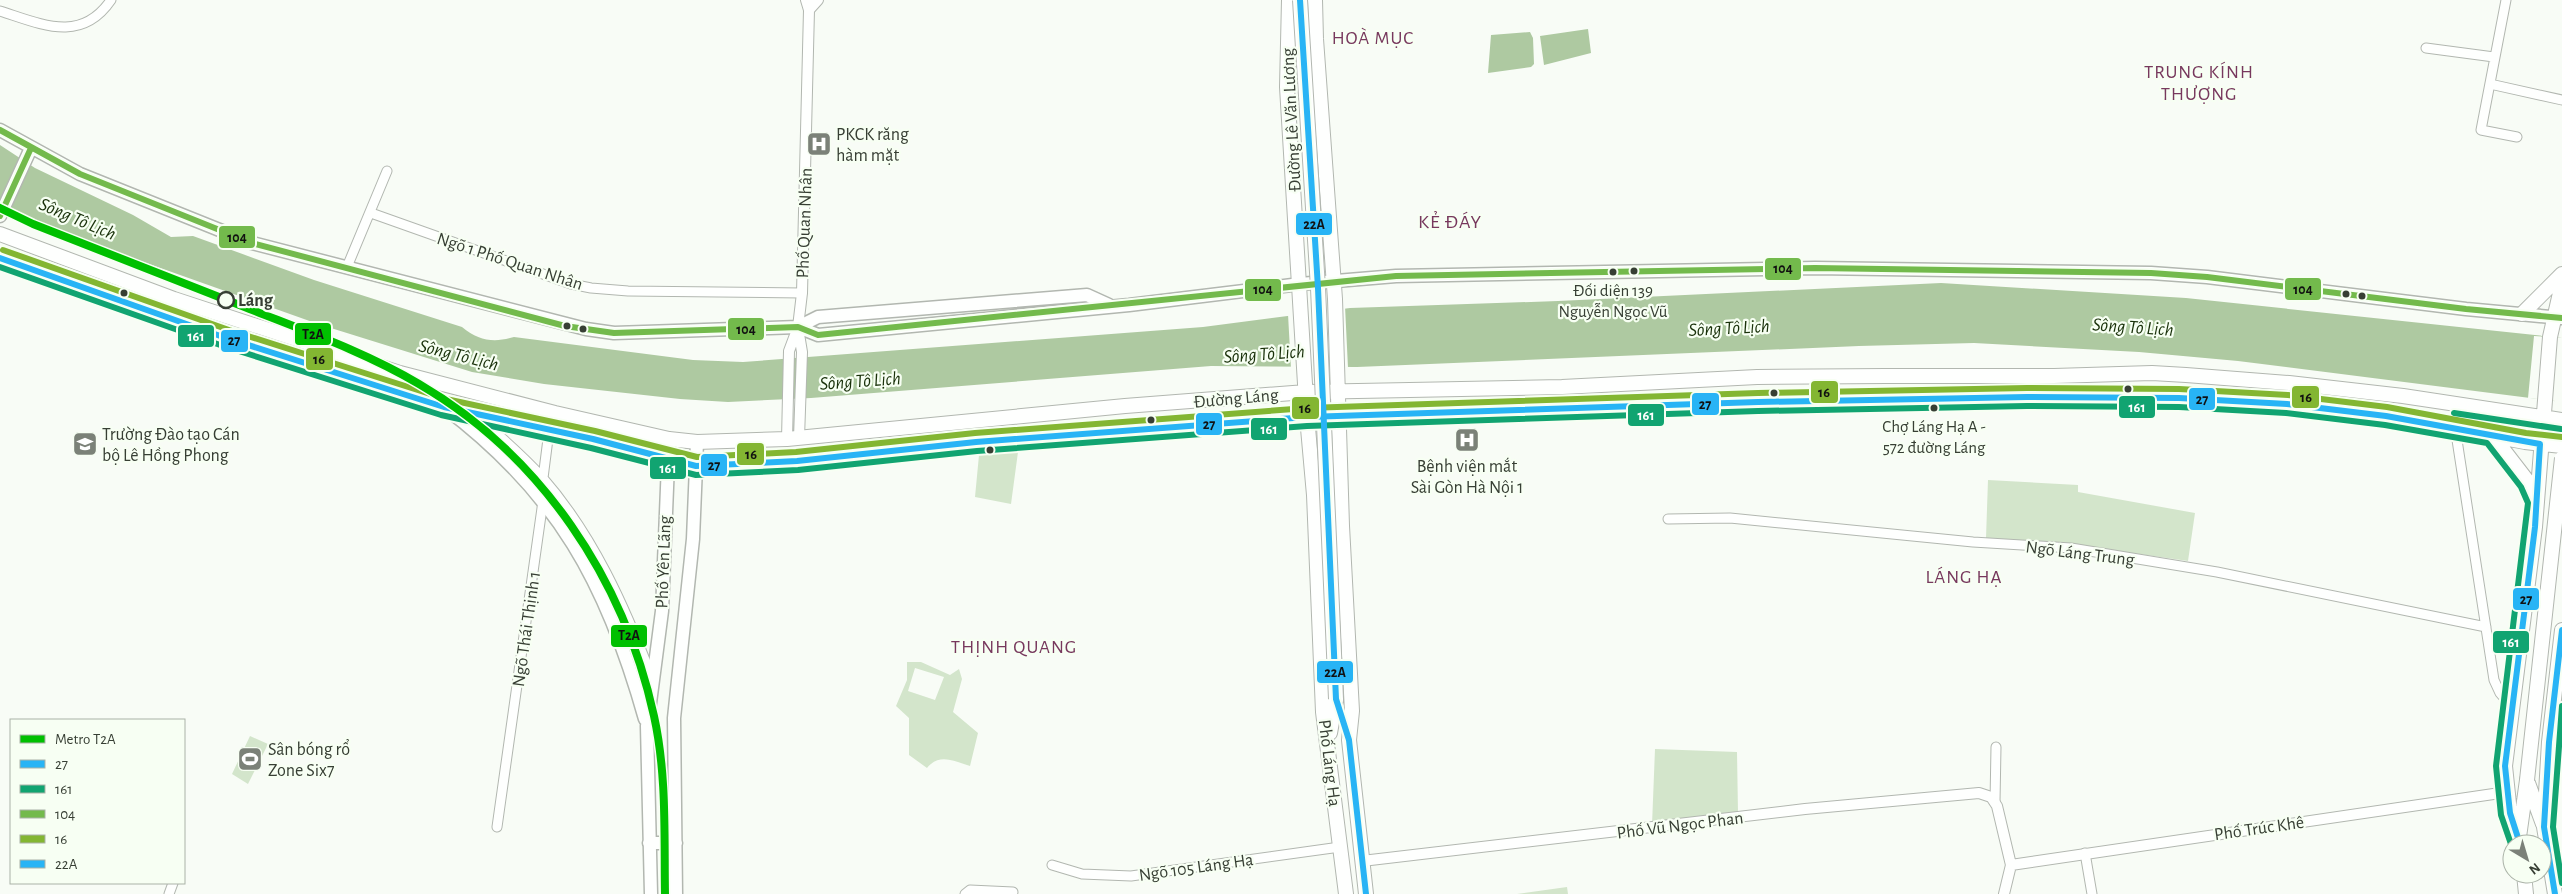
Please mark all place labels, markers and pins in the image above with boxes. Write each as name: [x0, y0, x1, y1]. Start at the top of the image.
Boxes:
place label: PKCK răng hàm mặt: [836, 126, 909, 165]
hospital icon: PKCK răng hàm mặt: [806, 131, 832, 157]
unlabelled marker: [1629, 266, 1639, 276]
marker: Đối diện 139 Nguyễn Ngọc Vũ: [1608, 267, 1618, 277]
place label: Đối diện 139 Nguyễn Ngọc Vũ: [1559, 282, 1668, 321]
unlabelled marker: [119, 288, 129, 298]
unlabelled marker: [2341, 289, 2351, 299]
marker: Láng: [217, 291, 235, 309]
unlabelled marker: [2357, 291, 2367, 301]
place label: Láng: [238, 292, 274, 310]
unlabelled marker: [562, 321, 572, 331]
unlabelled marker: [578, 324, 588, 334]
unlabelled marker: [2123, 384, 2133, 394]
unlabelled marker: [1769, 388, 1779, 398]
marker: Chợ Láng Hạ A - 572 đường Láng: [1929, 403, 1939, 413]
unlabelled marker: [1146, 415, 1156, 425]
place label: Chợ Láng Hạ A - 572 đường Láng: [1882, 418, 1986, 456]
place label: Trường Đào tạo Cán bộ Lê Hồng Phong: [102, 426, 240, 465]
hospital icon: Bệnh viện mắt Sài Gòn Hà Nội 1: [1454, 427, 1480, 453]
school or university icon: Trường Đào tạo Cán bộ Lê Hồng Phong: [72, 431, 98, 457]
unlabelled marker: [985, 445, 995, 455]
place label: Bệnh viện mắt Sài Gòn Hà Nội 1: [1411, 457, 1523, 497]
place label: Sân bóng rổ Zone Six7: [268, 739, 350, 780]
sports icon: Sân bóng rổ Zone Six7: [237, 746, 263, 772]

